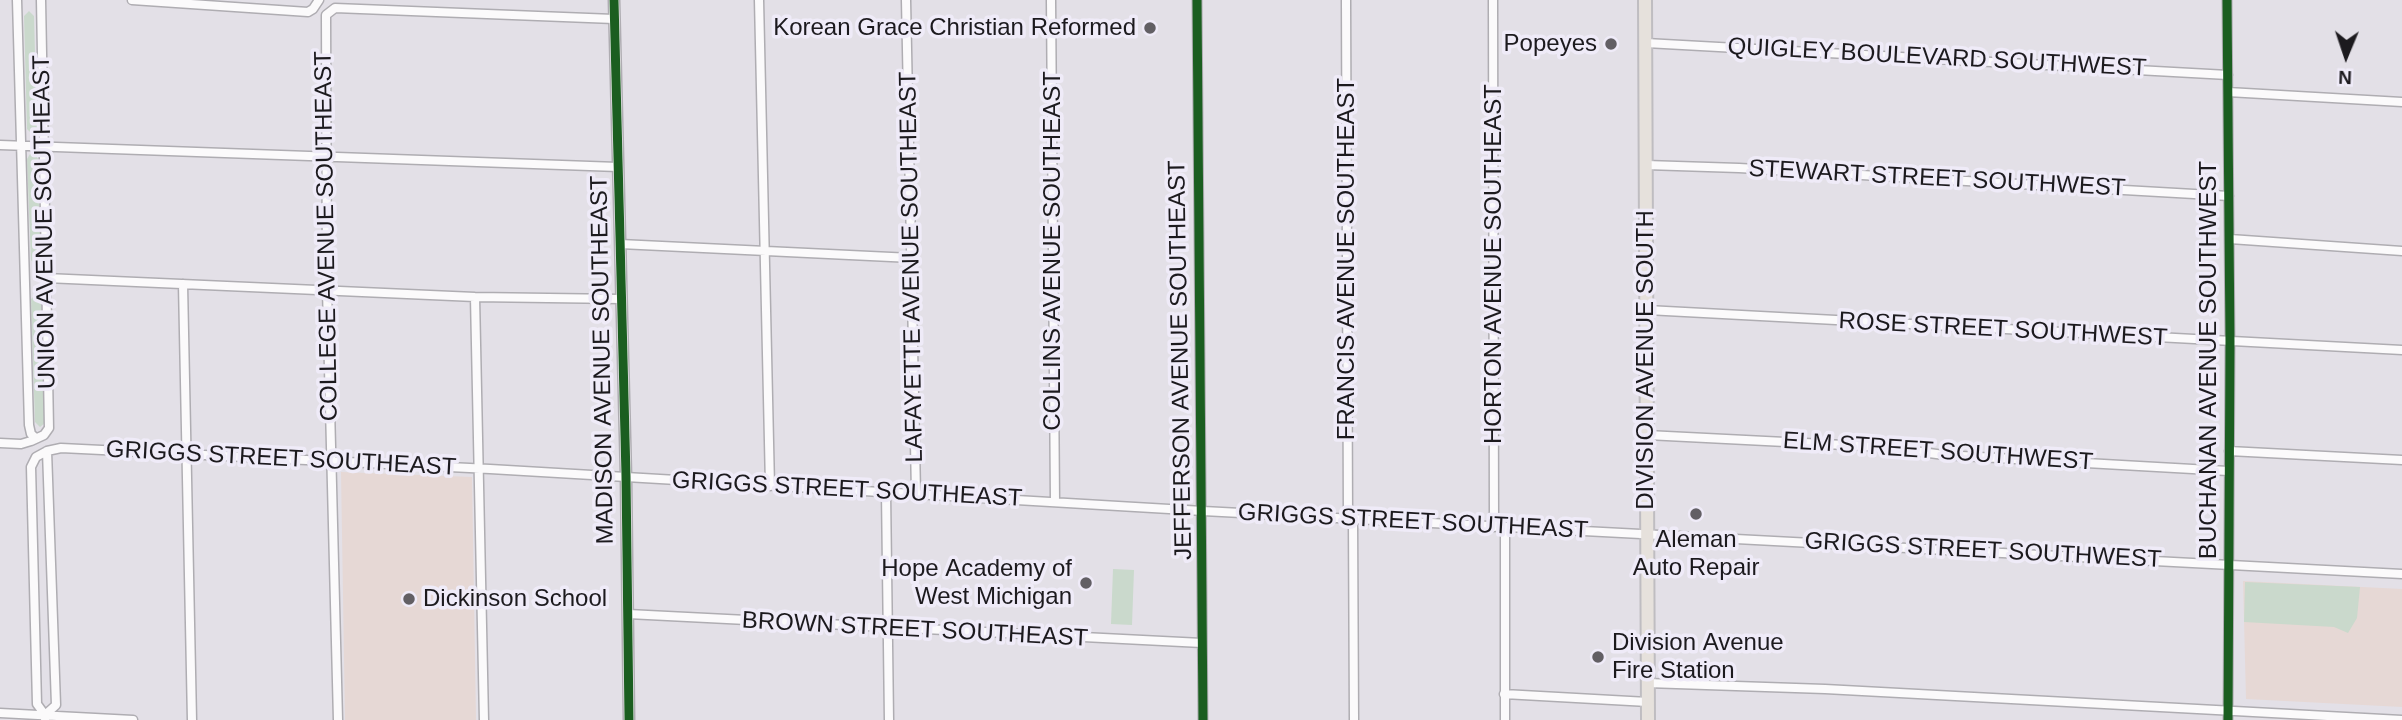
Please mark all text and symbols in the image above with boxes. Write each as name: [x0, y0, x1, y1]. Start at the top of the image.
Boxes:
place label: Korean Grace Christian Reformed: [773, 14, 1136, 42]
marker: Korean Grace Christian Reformed: [1142, 20, 1158, 36]
north arrow: [2311, 21, 2381, 91]
place label: Popeyes: [1504, 30, 1597, 58]
street label: QUIGLEY BOULEVARD SOUTHWEST: [1727, 33, 2147, 83]
marker: Popeyes: [1603, 36, 1619, 52]
street label: COLLEGE AVENUE SOUTHEAST: [309, 51, 345, 421]
street label: UNION AVENUE SOUTHEAST: [28, 55, 62, 389]
text: N: [2338, 67, 2352, 88]
street label: LAFAYETTE AVENUE SOUTHEAST: [894, 71, 930, 463]
street label: COLLINS AVENUE SOUTHEAST: [1039, 71, 1067, 431]
street label: FRANCIS AVENUE SOUTHEAST: [1333, 78, 1361, 440]
street label: HORTON AVENUE SOUTHEAST: [1480, 84, 1508, 444]
street label: STEWART STREET SOUTHWEST: [1748, 155, 2126, 203]
street label: JEFFERSON AVENUE SOUTHEAST: [1163, 160, 1199, 560]
street label: BUCHANAN AVENUE SOUTHWEST: [2195, 161, 2223, 559]
street label: MADISON AVENUE SOUTHEAST: [585, 175, 621, 545]
street label: DIVISION AVENUE SOUTH: [1632, 210, 1660, 510]
street label: ROSE STREET SOUTHWEST: [1838, 307, 2168, 353]
street label: ELM STREET SOUTHWEST: [1782, 427, 2094, 477]
street label: GRIGGS STREET SOUTHEAST: [105, 435, 457, 483]
street label: GRIGGS STREET SOUTHEAST: [671, 466, 1023, 514]
street label: GRIGGS STREET SOUTHEAST: [1237, 498, 1589, 546]
marker: Aleman Auto Repair: [1688, 506, 1704, 522]
place label: Aleman Auto Repair: [1633, 526, 1759, 582]
street label: GRIGGS STREET SOUTHWEST: [1804, 527, 2162, 575]
place label: Hope Academy of West Michigan: [881, 555, 1072, 611]
marker: Hope Academy of West Michigan: [1078, 575, 1094, 591]
place label: Dickinson School: [423, 585, 607, 613]
marker: Dickinson School: [401, 591, 417, 607]
street label: BROWN STREET SOUTHEAST: [741, 607, 1089, 653]
place label: Division Avenue Fire Station: [1612, 629, 1784, 685]
marker: Division Avenue Fire Station: [1590, 649, 1606, 665]

